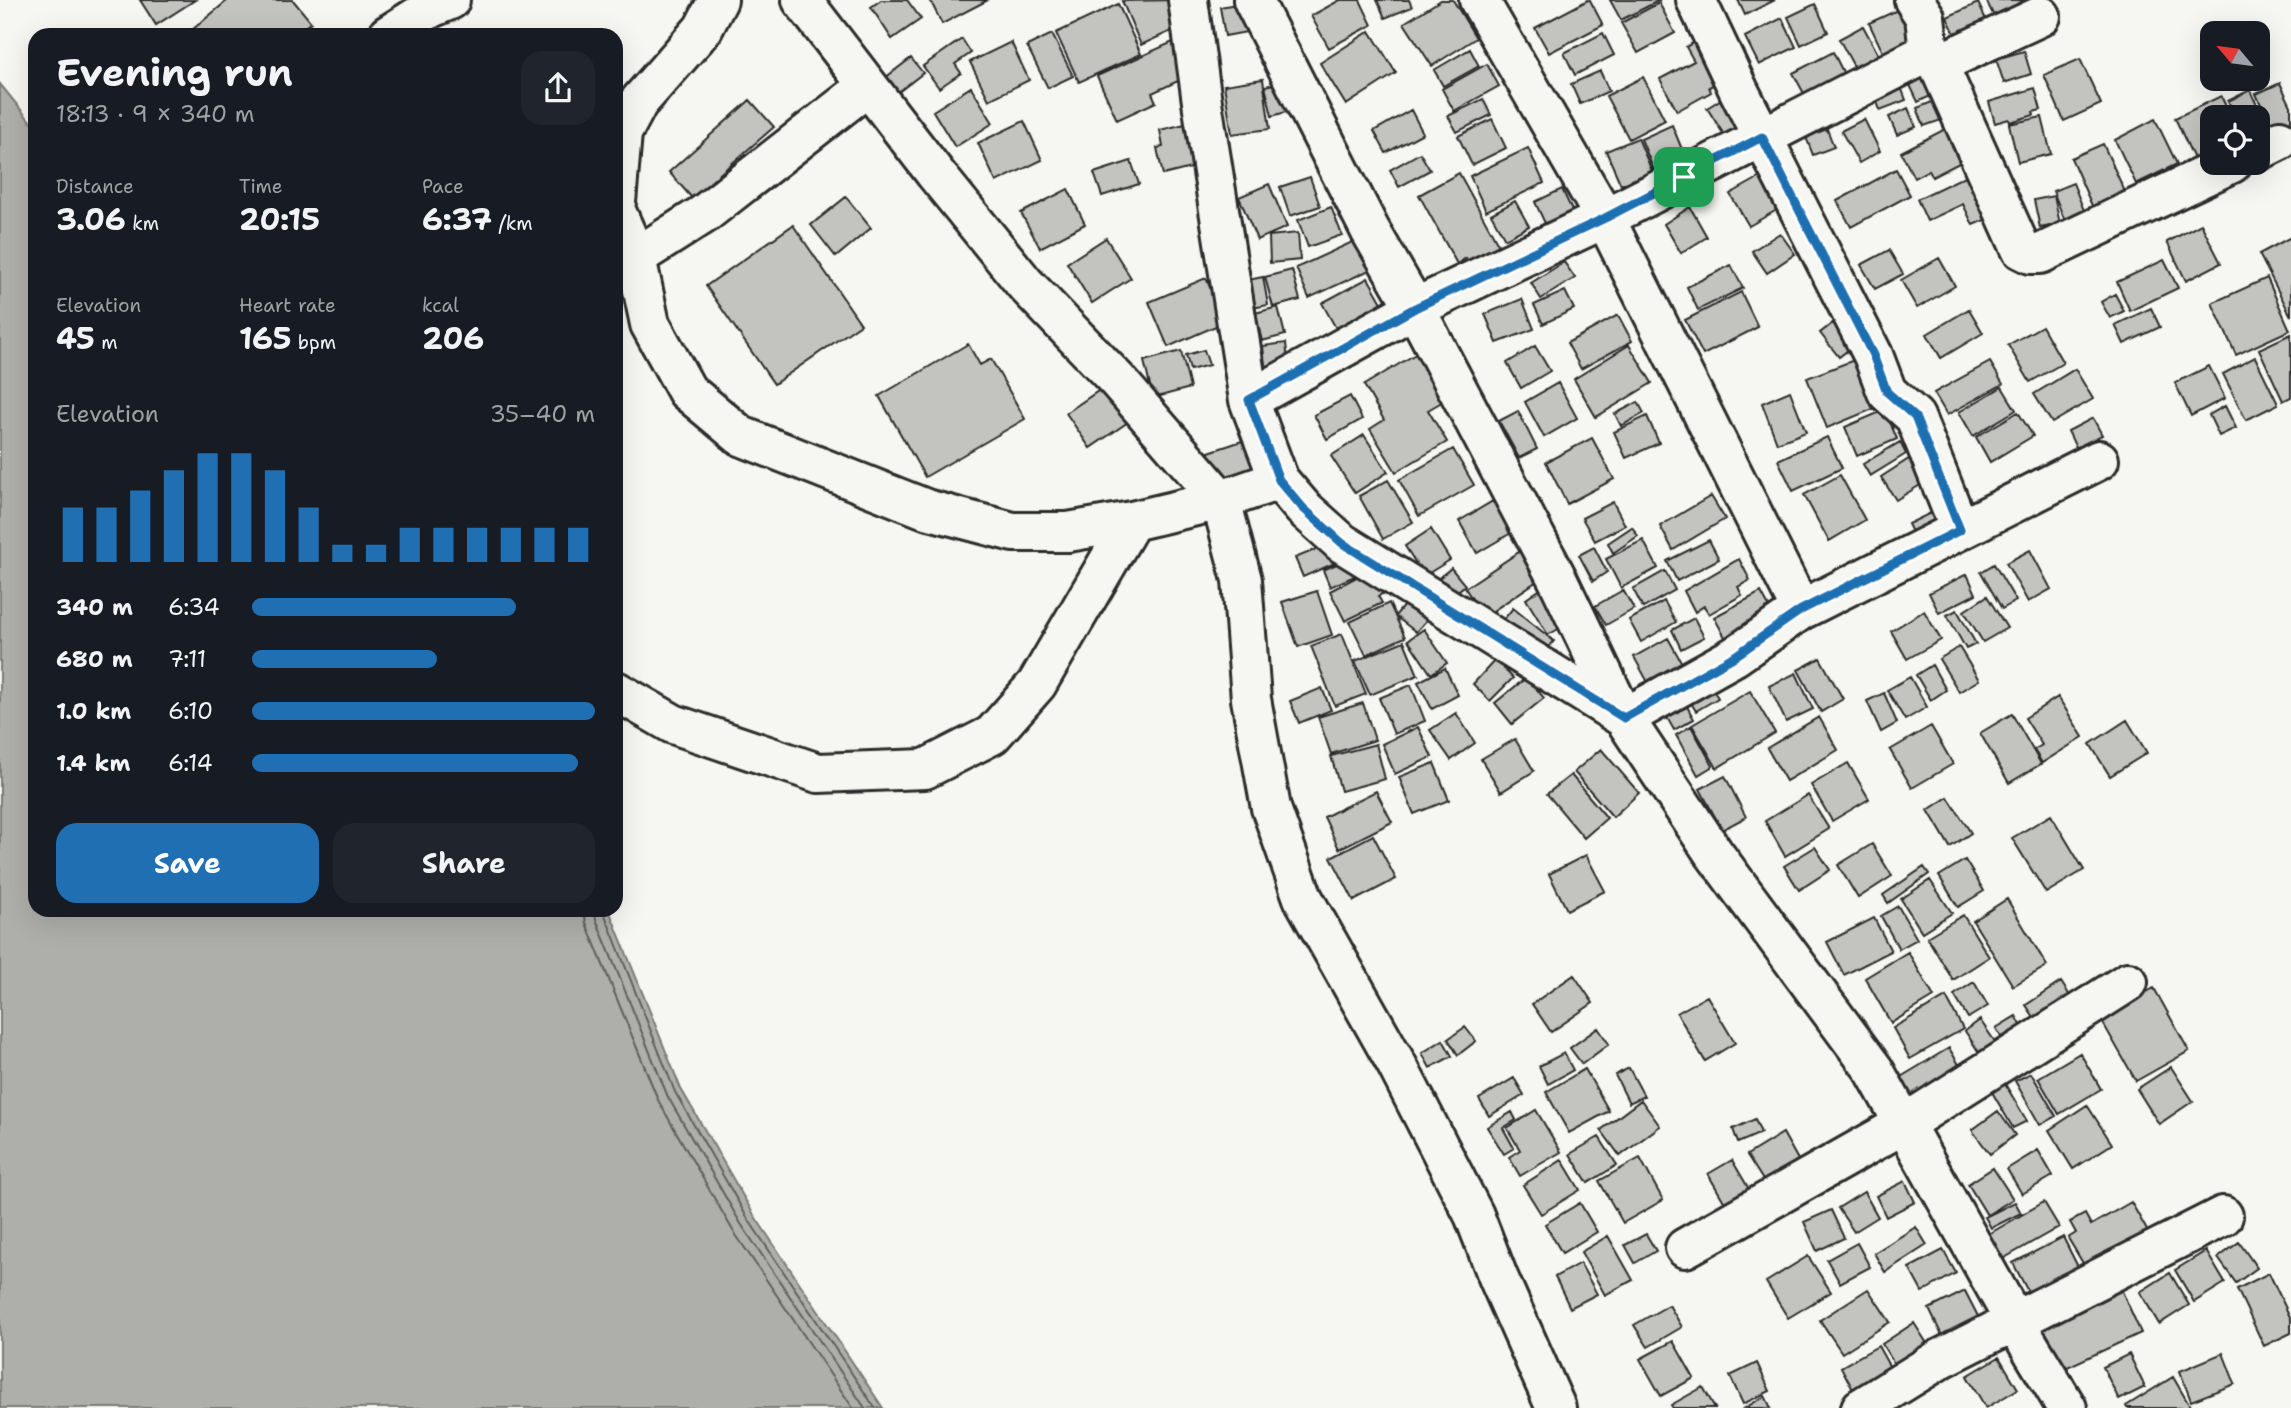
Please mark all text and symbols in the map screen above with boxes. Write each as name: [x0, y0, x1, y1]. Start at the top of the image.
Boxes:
north arrow: [2200, 21, 2270, 91]
map controls: [2200, 21, 2270, 175]
text: Evening run: [56, 47, 293, 98]
button: share: [521, 51, 595, 125]
text: 18:13 · 9 × 340 m: [56, 99, 255, 129]
button: locate: [2200, 105, 2270, 175]
pin: [1654, 147, 1714, 207]
icon: arrive: [1665, 158, 1703, 196]
text: Distance: [56, 174, 134, 199]
text: Time: [239, 174, 283, 199]
text: Pace: [422, 174, 464, 199]
text: 3.06: [56, 199, 126, 240]
text: 20:15: [239, 199, 320, 240]
text: 6:37: [422, 199, 492, 240]
text: km: [126, 211, 159, 236]
text: /km: [492, 211, 533, 236]
text: Elevation: [56, 293, 141, 318]
text: Heart rate: [239, 293, 336, 318]
text: kcal: [422, 293, 459, 318]
text: 45: [56, 318, 95, 359]
text: 165: [239, 318, 291, 359]
text: 206: [422, 318, 484, 359]
text: m: [95, 330, 118, 355]
text: bpm: [291, 330, 336, 355]
text: Elevation: [56, 399, 159, 429]
text: 35–40 m: [490, 399, 595, 429]
text: 340 m: [56, 592, 133, 622]
text: 6:34: [168, 592, 220, 622]
text: 680 m: [56, 644, 133, 674]
text: 7:11: [168, 644, 206, 674]
text: 1.0 km: [56, 696, 131, 726]
text: 6:10: [168, 696, 213, 726]
text: 1.4 km: [56, 748, 130, 778]
text: 6:14: [168, 748, 213, 778]
button: Save: [56, 823, 319, 903]
button: Share: [333, 823, 595, 903]

